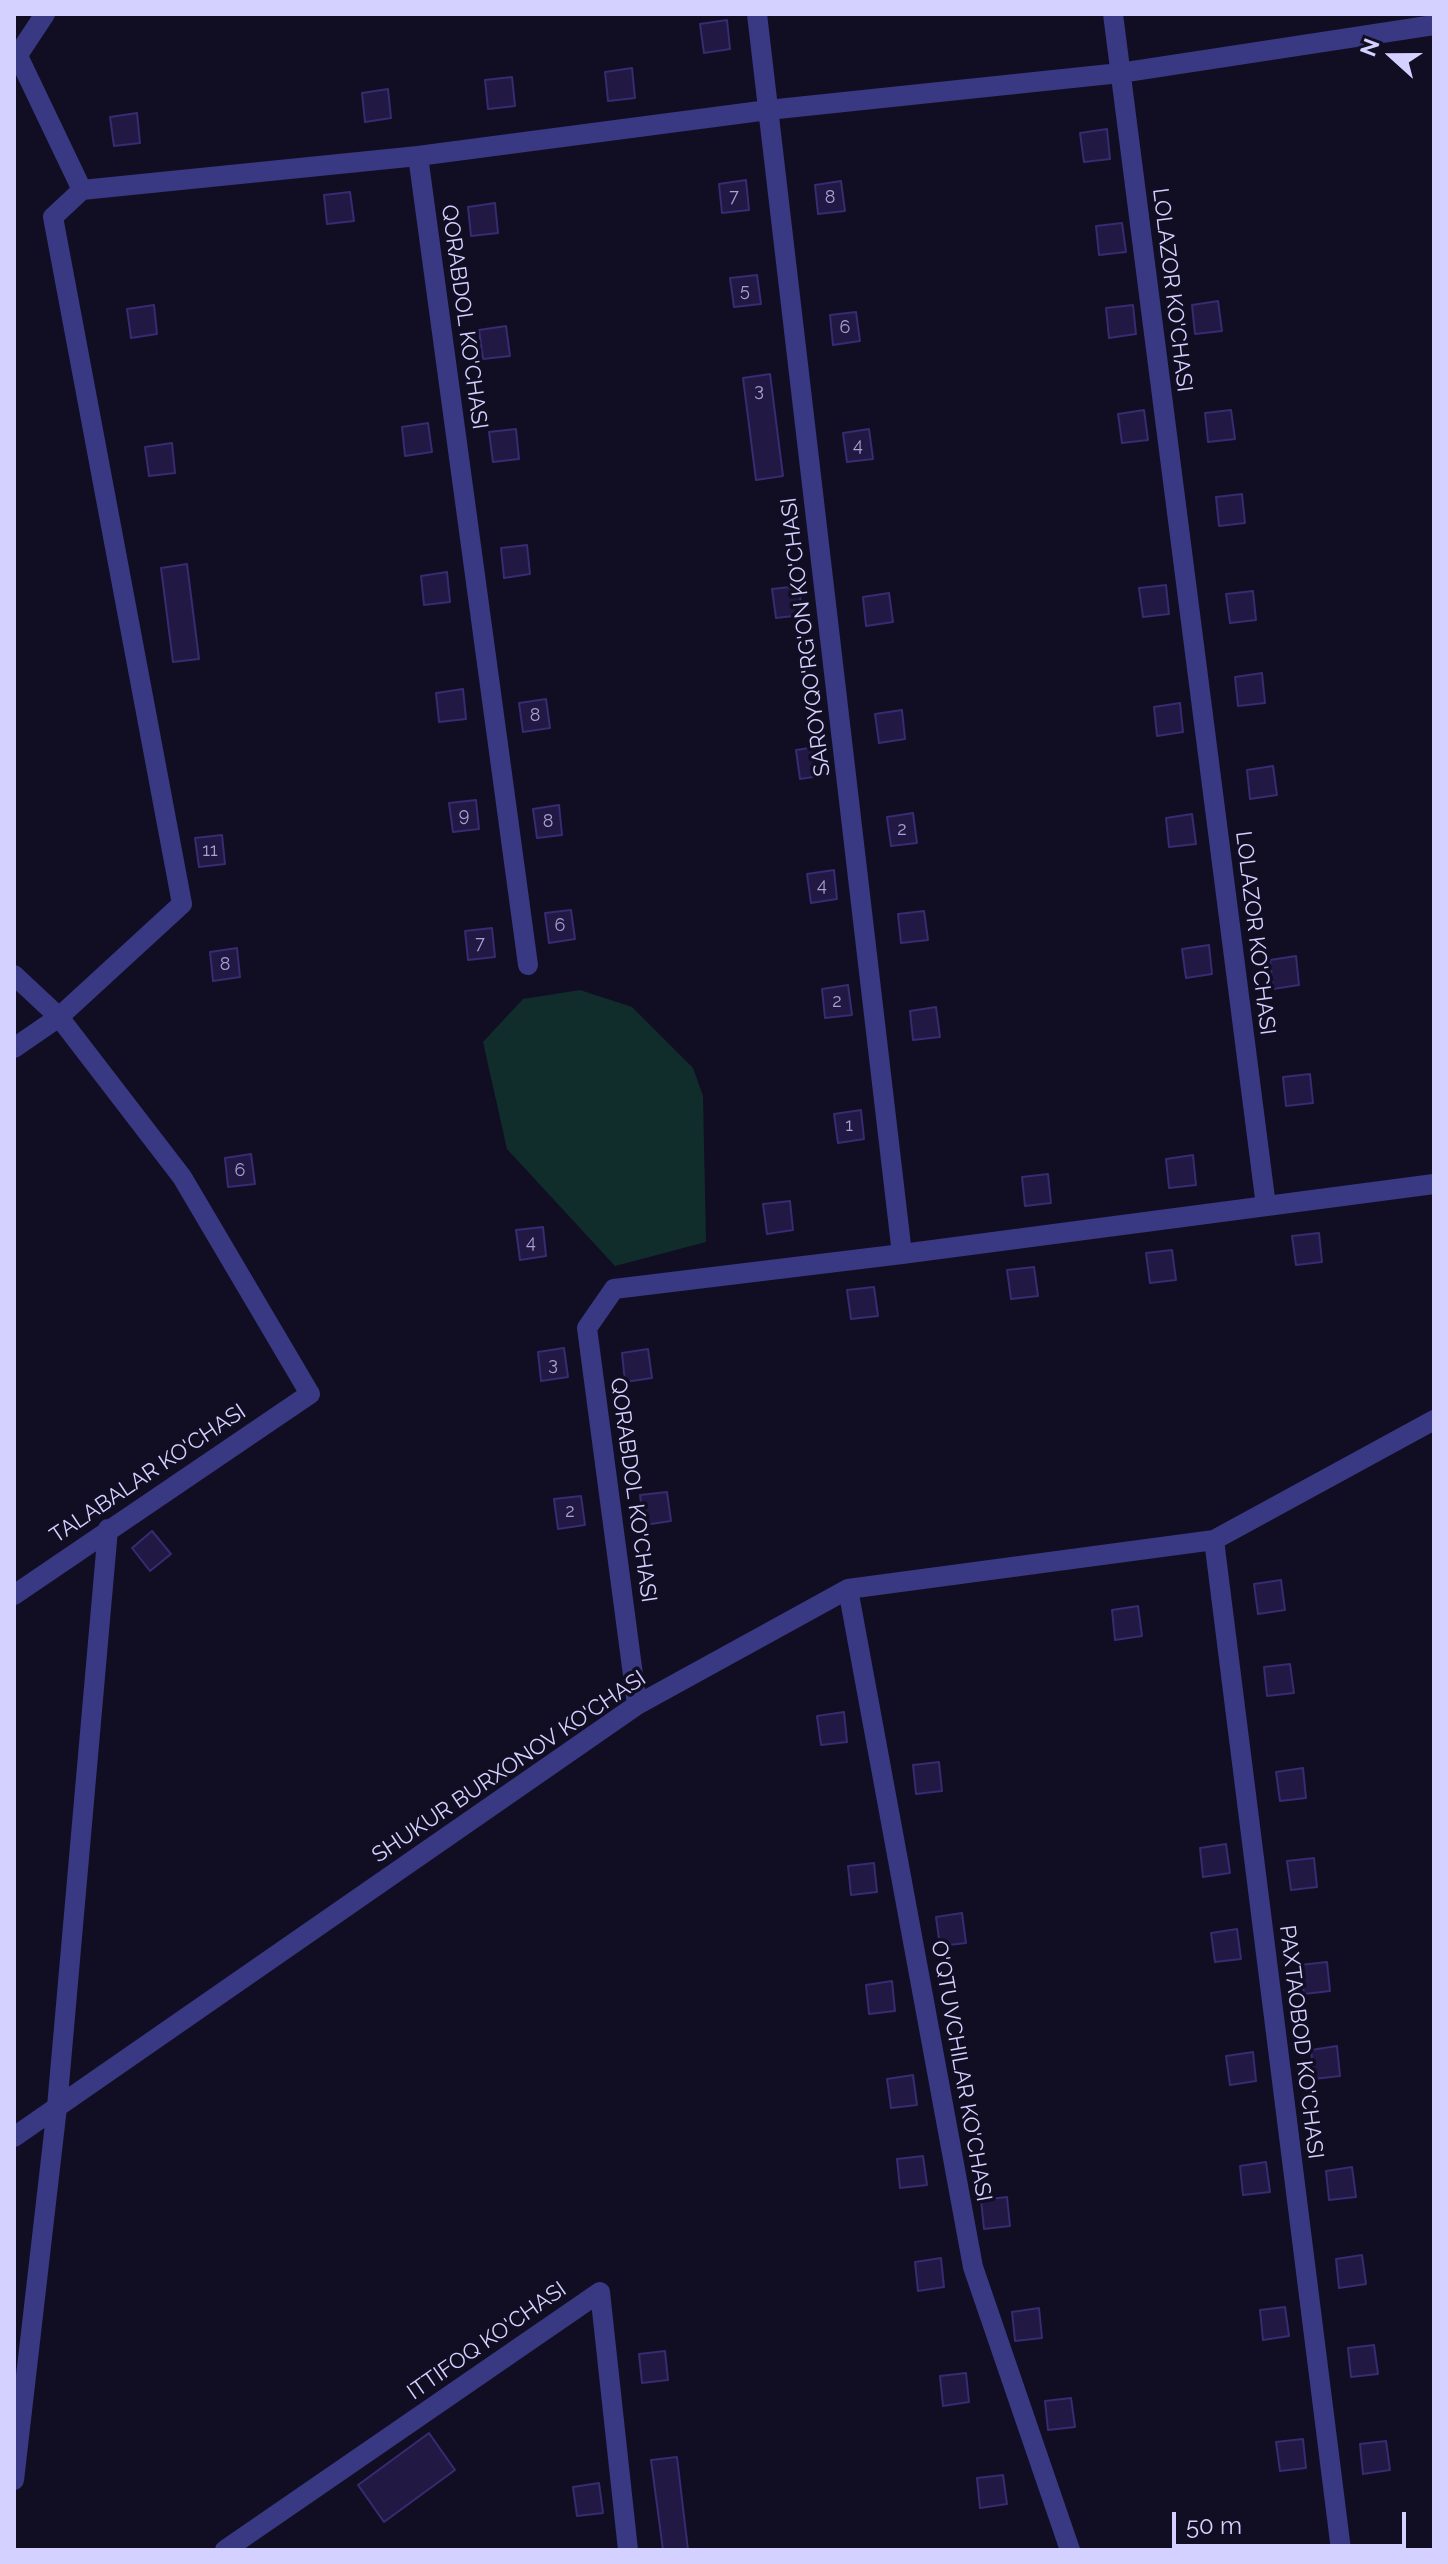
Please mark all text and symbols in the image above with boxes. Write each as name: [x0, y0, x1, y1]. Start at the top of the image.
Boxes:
north arrow: [1352, 16, 1432, 96]
text: N: [1354, 35, 1385, 60]
house number: 7: [729, 186, 739, 208]
house number: 8: [825, 187, 835, 209]
street label: LOLAZOR KO'CHASI: [1146, 187, 1198, 393]
street label: QORABDOL KO'CHASI: [435, 203, 493, 431]
house number: 5: [740, 280, 750, 302]
house number: 6: [840, 317, 850, 339]
house number: 3: [754, 380, 764, 402]
house number: 4: [853, 435, 863, 457]
street label: SAROYQO'RG'ON KO'CHASI: [776, 496, 836, 778]
house number: 8: [530, 705, 540, 727]
house number: 9: [459, 805, 469, 827]
house number: 8: [543, 811, 553, 833]
house number: 2: [897, 819, 907, 841]
street label: LOLAZOR KO'CHASI: [1229, 830, 1281, 1036]
house number: 11: [202, 840, 218, 862]
house number: 4: [817, 875, 827, 897]
house number: 6: [555, 915, 565, 937]
house number: 7: [475, 933, 485, 955]
house number: 8: [220, 954, 230, 976]
house number: 2: [832, 991, 842, 1013]
house number: 1: [845, 1115, 853, 1137]
house number: 6: [235, 1160, 245, 1182]
house number: 4: [526, 1232, 536, 1254]
house number: 3: [548, 1354, 558, 1376]
street label: QORABDOL KO'CHASI: [604, 1376, 662, 1604]
street label: TALABALAR KO'CHASI: [45, 1399, 251, 1549]
house number: 2: [565, 1501, 575, 1523]
street label: SHUKUR BURXONOV KO'CHASI: [367, 1665, 651, 1869]
street label: PAXTAOBOD KO'CHASI: [1274, 1923, 1328, 2161]
street label: O'QTUVCHILAR KO'CHASI: [925, 1938, 997, 2204]
street label: ITTIFOQ KO'CHASI: [402, 2276, 572, 2406]
scale bar: [1176, 2496, 1410, 2546]
text: 50 m: [1186, 2511, 1242, 2540]

